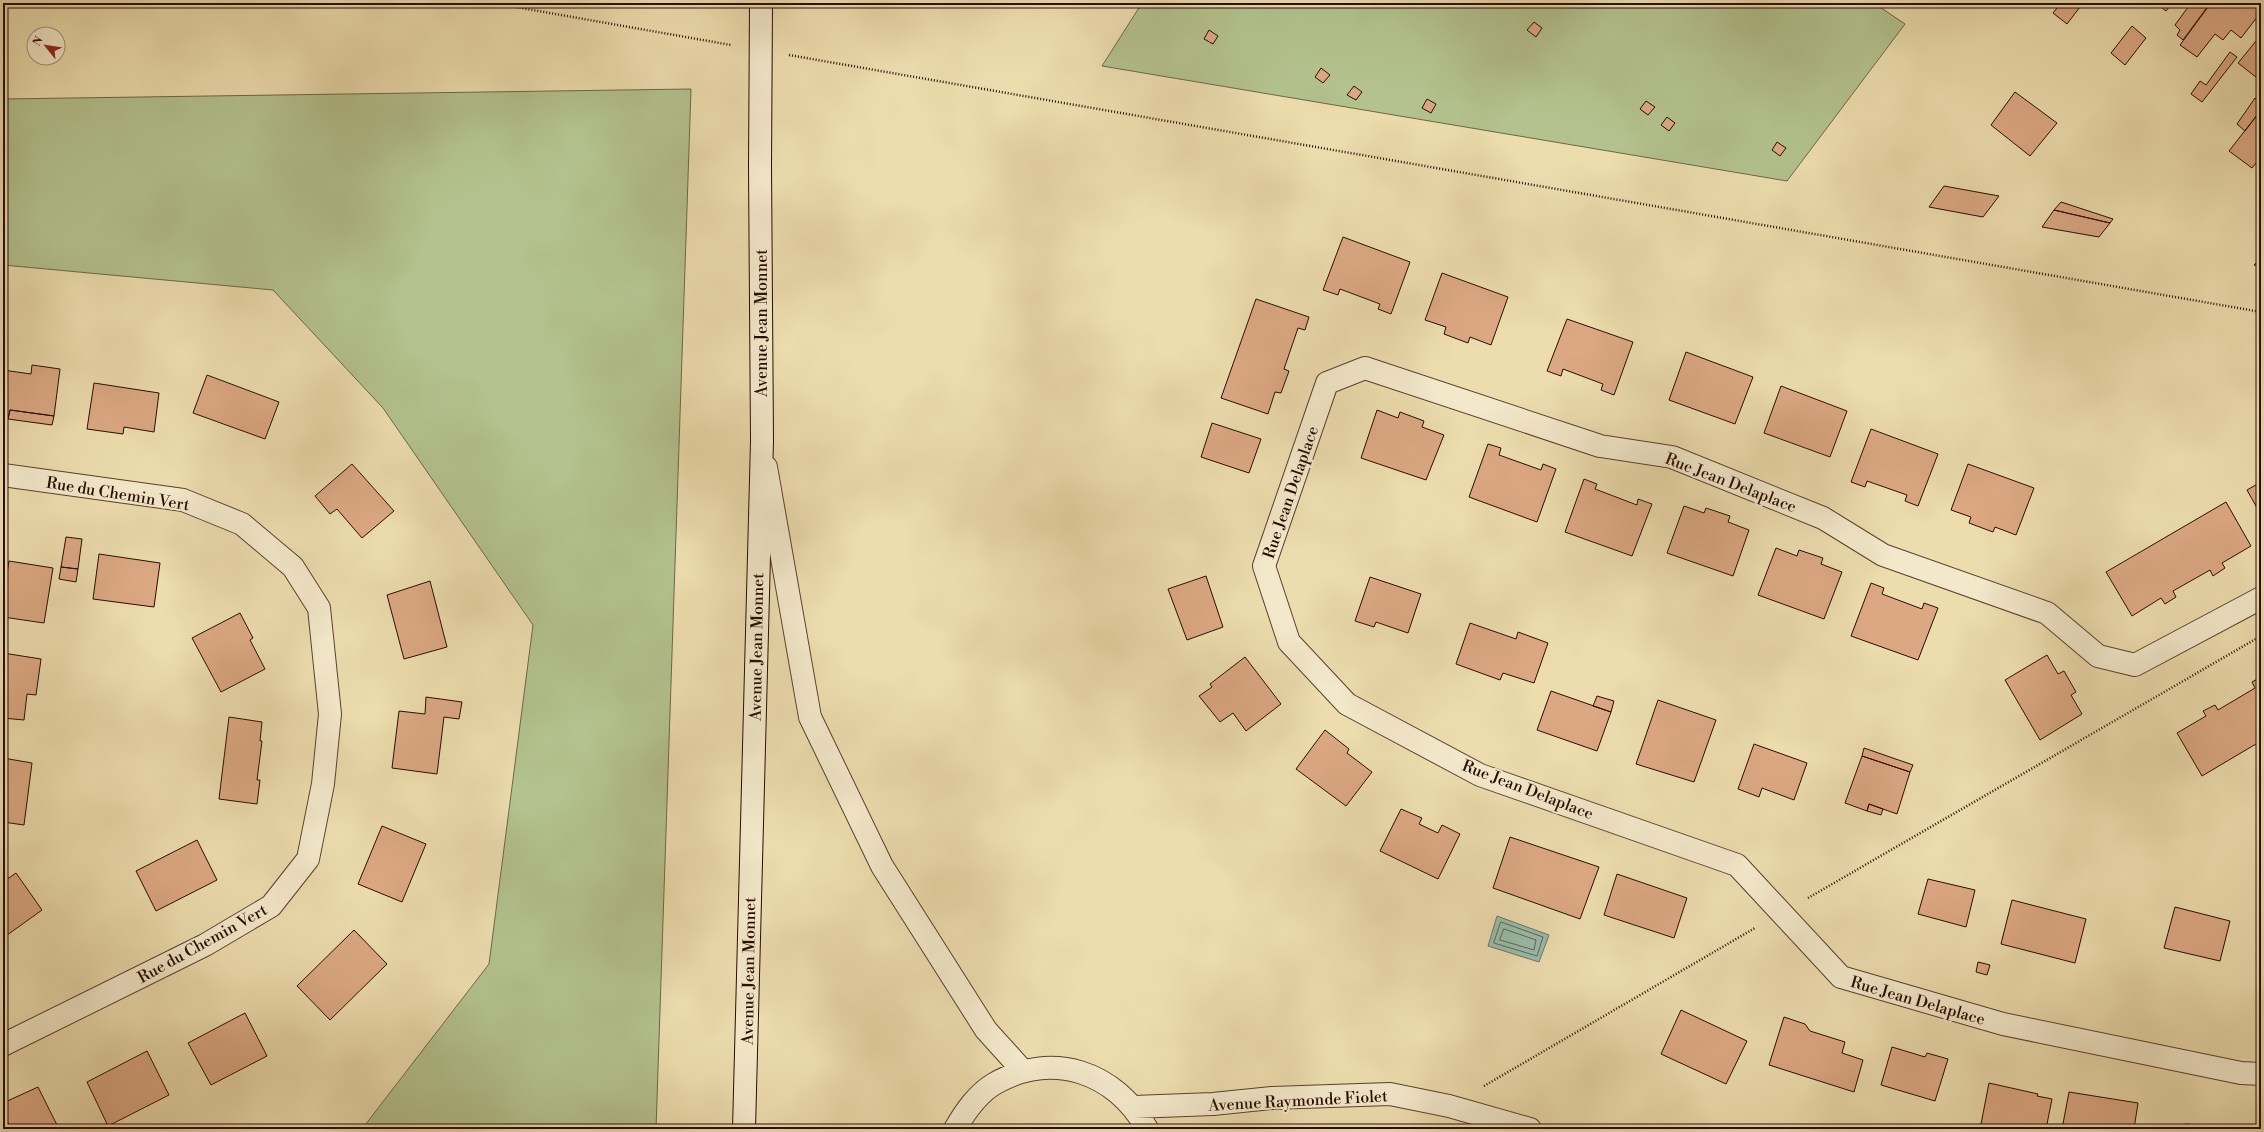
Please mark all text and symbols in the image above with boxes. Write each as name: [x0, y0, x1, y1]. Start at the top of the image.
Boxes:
north arrow: [26, 26, 66, 66]
text: N: [30, 34, 47, 49]
street label: Avenue Jean Monnet: [752, 249, 772, 398]
street label: Rue Jean Delaplace: [1259, 423, 1323, 561]
street label: Rue Jean Delaplace: [1662, 449, 1799, 517]
street label: Rue du Chemin Vert: [45, 473, 191, 515]
street label: Avenue Jean Monnet: [746, 573, 768, 722]
street label: Rue Jean Delaplace: [1459, 756, 1596, 824]
street label: Avenue Jean Monnet: [738, 897, 760, 1046]
street label: Rue du Chemin Vert: [134, 900, 271, 988]
street label: Rue Jean Delaplace: [1848, 972, 1987, 1030]
street label: Avenue Raymonde Fiolet: [1207, 1086, 1388, 1116]

